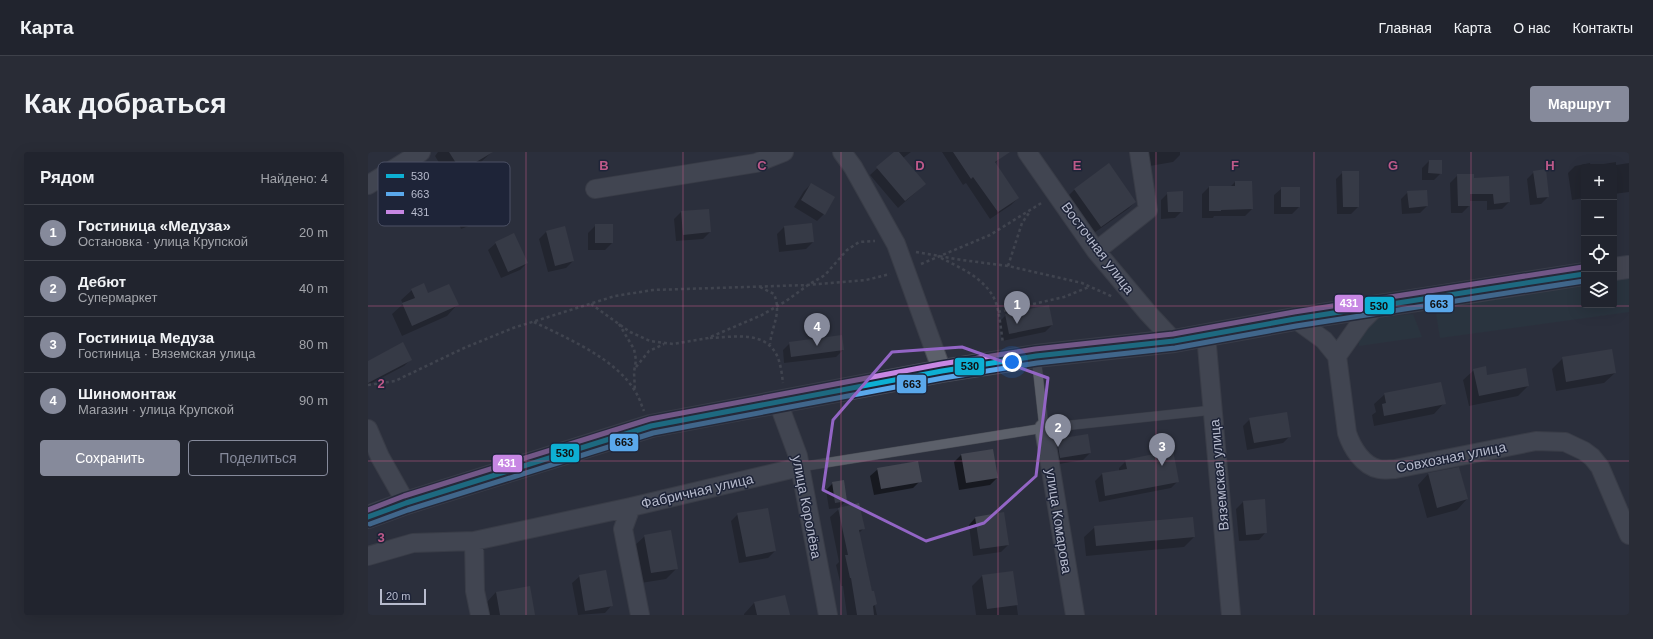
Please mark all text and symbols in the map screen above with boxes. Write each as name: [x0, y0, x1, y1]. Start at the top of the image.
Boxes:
text: Карта: [20, 17, 74, 38]
text: Главная: [1378, 20, 1432, 36]
text: Карта: [1454, 20, 1491, 36]
text: О нас: [1513, 20, 1551, 36]
text: Контакты: [1573, 20, 1633, 36]
button: Маршрут: [1530, 86, 1629, 122]
text: Как добраться: [24, 88, 226, 119]
text: B: [599, 158, 609, 173]
text: C: [757, 158, 767, 173]
text: D: [915, 158, 925, 173]
text: E: [1073, 158, 1082, 173]
text: F: [1231, 158, 1239, 173]
text: G: [1388, 158, 1398, 173]
text: H: [1545, 158, 1555, 173]
legend: [378, 162, 510, 226]
map controls: [1581, 164, 1617, 308]
button: +: [1581, 164, 1617, 200]
text: Рядом: [40, 168, 95, 187]
text: 530: [411, 170, 429, 182]
text: Найдено: 4: [260, 171, 328, 186]
text: 663: [411, 188, 429, 200]
street label: Восточная улица: [1058, 199, 1138, 297]
button: −: [1581, 200, 1617, 236]
text: 431: [411, 206, 429, 218]
text: Гостиница «Медуза»: [78, 217, 231, 234]
text: 1: [49, 225, 57, 240]
text: 20 m: [299, 225, 328, 240]
text: Остановка · улица Крупской: [78, 234, 248, 249]
button: locate: [1581, 236, 1617, 272]
button: layers: [1581, 272, 1617, 308]
text: Дебют: [78, 273, 126, 290]
text: 2: [49, 281, 57, 296]
text: 40 m: [299, 281, 328, 296]
text: Супермаркет: [78, 290, 157, 305]
pin: 1: [1004, 291, 1030, 324]
line badge: 431: [1334, 294, 1364, 313]
line badge: 663: [1424, 294, 1454, 313]
line badge: 530: [1364, 296, 1395, 315]
text: 431: [1340, 297, 1358, 309]
text: 663: [1430, 298, 1448, 310]
text: 530: [1370, 300, 1388, 312]
pin: 4: [804, 313, 830, 346]
text: Гостиница Медуза: [78, 329, 214, 346]
text: 3: [49, 337, 57, 352]
text: 80 m: [299, 337, 328, 352]
text: Гостиница · Вяземская улица: [78, 346, 255, 361]
your location: [1002, 352, 1022, 372]
line badge: 530: [954, 357, 985, 376]
text: 530: [961, 360, 979, 372]
line badge: 663: [896, 374, 927, 394]
text: 2: [377, 376, 385, 391]
text: 663: [903, 378, 921, 390]
text: Шиномонтаж: [78, 385, 176, 402]
text: 4: [49, 393, 57, 408]
text: 90 m: [299, 393, 328, 408]
text: Магазин · улица Крупской: [78, 402, 234, 417]
pin: 2: [1045, 414, 1071, 447]
street label: Вяземская улица: [1206, 419, 1232, 531]
line badge: 663: [609, 433, 639, 452]
pin: 3: [1149, 433, 1175, 466]
text: 663: [615, 436, 633, 448]
street label: Совхозная улица: [1395, 438, 1508, 476]
button: Сохранить: [40, 440, 180, 476]
button: Поделиться: [188, 440, 328, 476]
line badge: 530: [550, 443, 580, 463]
text: 530: [556, 447, 574, 459]
line badge: 431: [492, 454, 523, 473]
street label: улица Королёва: [789, 454, 825, 560]
text: 431: [498, 457, 516, 469]
street label: улица Комарова: [1043, 467, 1075, 575]
street label: Фабричная улица: [639, 470, 755, 512]
text: 3: [377, 530, 385, 545]
scale bar: [380, 587, 426, 606]
text: 20 m: [386, 590, 410, 602]

